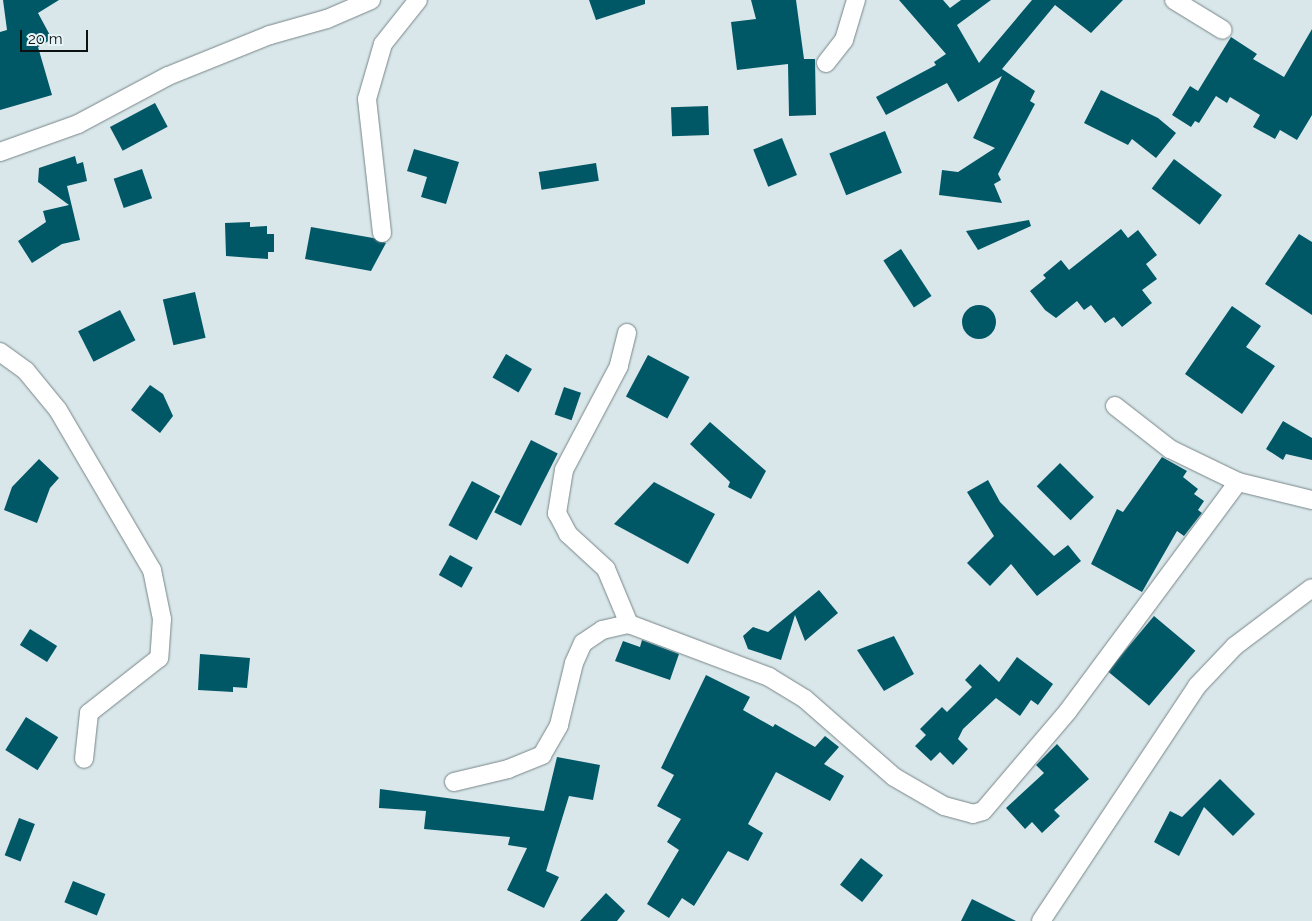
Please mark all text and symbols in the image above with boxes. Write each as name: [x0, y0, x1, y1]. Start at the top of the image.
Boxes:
scale bar: [22, 20, 90, 52]
text: 20 m: [28, 30, 63, 48]

